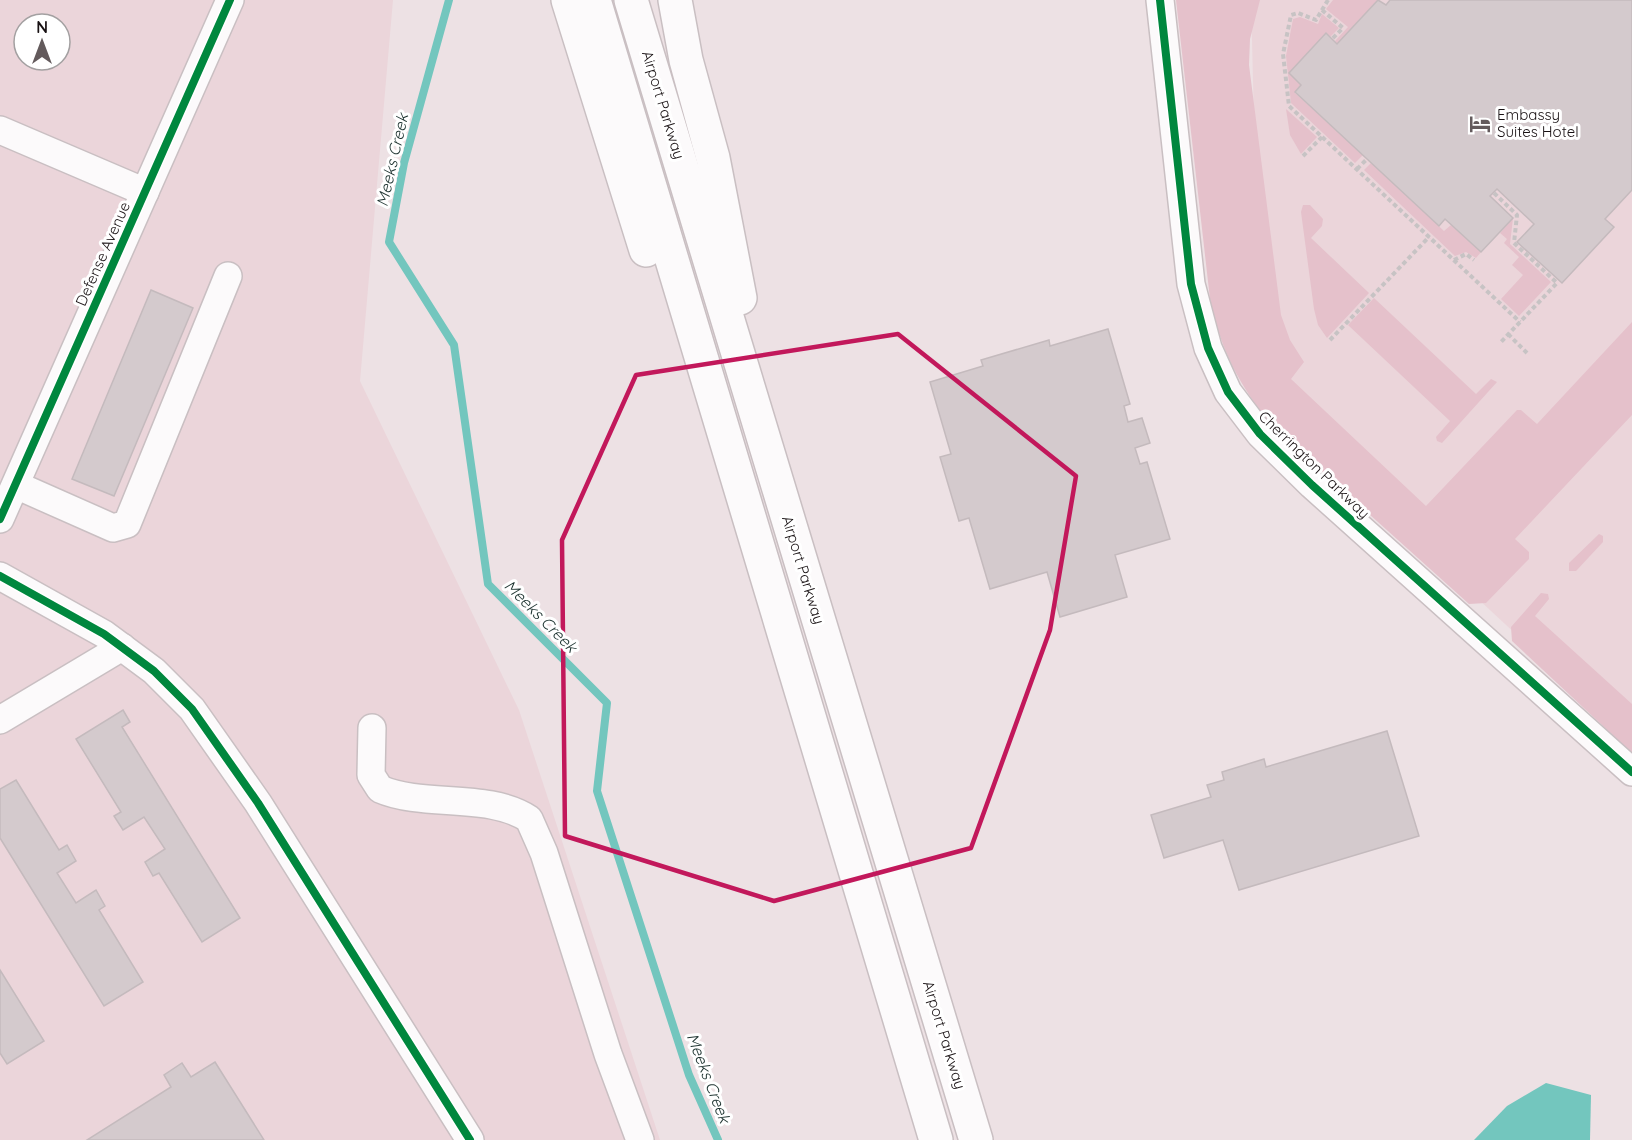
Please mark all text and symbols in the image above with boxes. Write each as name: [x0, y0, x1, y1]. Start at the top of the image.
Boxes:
north arrow: [12, 12, 72, 72]
text: N: [36, 17, 48, 37]
street label: Airport Parkway: [638, 48, 689, 161]
place label: Embassy Suites Hotel: [1497, 105, 1579, 141]
water label: Meeks Creek: [372, 110, 413, 208]
hotel icon: Embassy Suites Hotel: [1468, 112, 1492, 136]
street label: Defense Avenue: [71, 199, 134, 309]
street label: Cherrington Parkway: [1255, 407, 1374, 523]
street label: Airport Parkway: [778, 513, 829, 626]
water label: Meeks Creek: [500, 575, 583, 658]
street label: Airport Parkway: [919, 978, 970, 1091]
water label: Meeks Creek: [683, 1030, 736, 1127]

